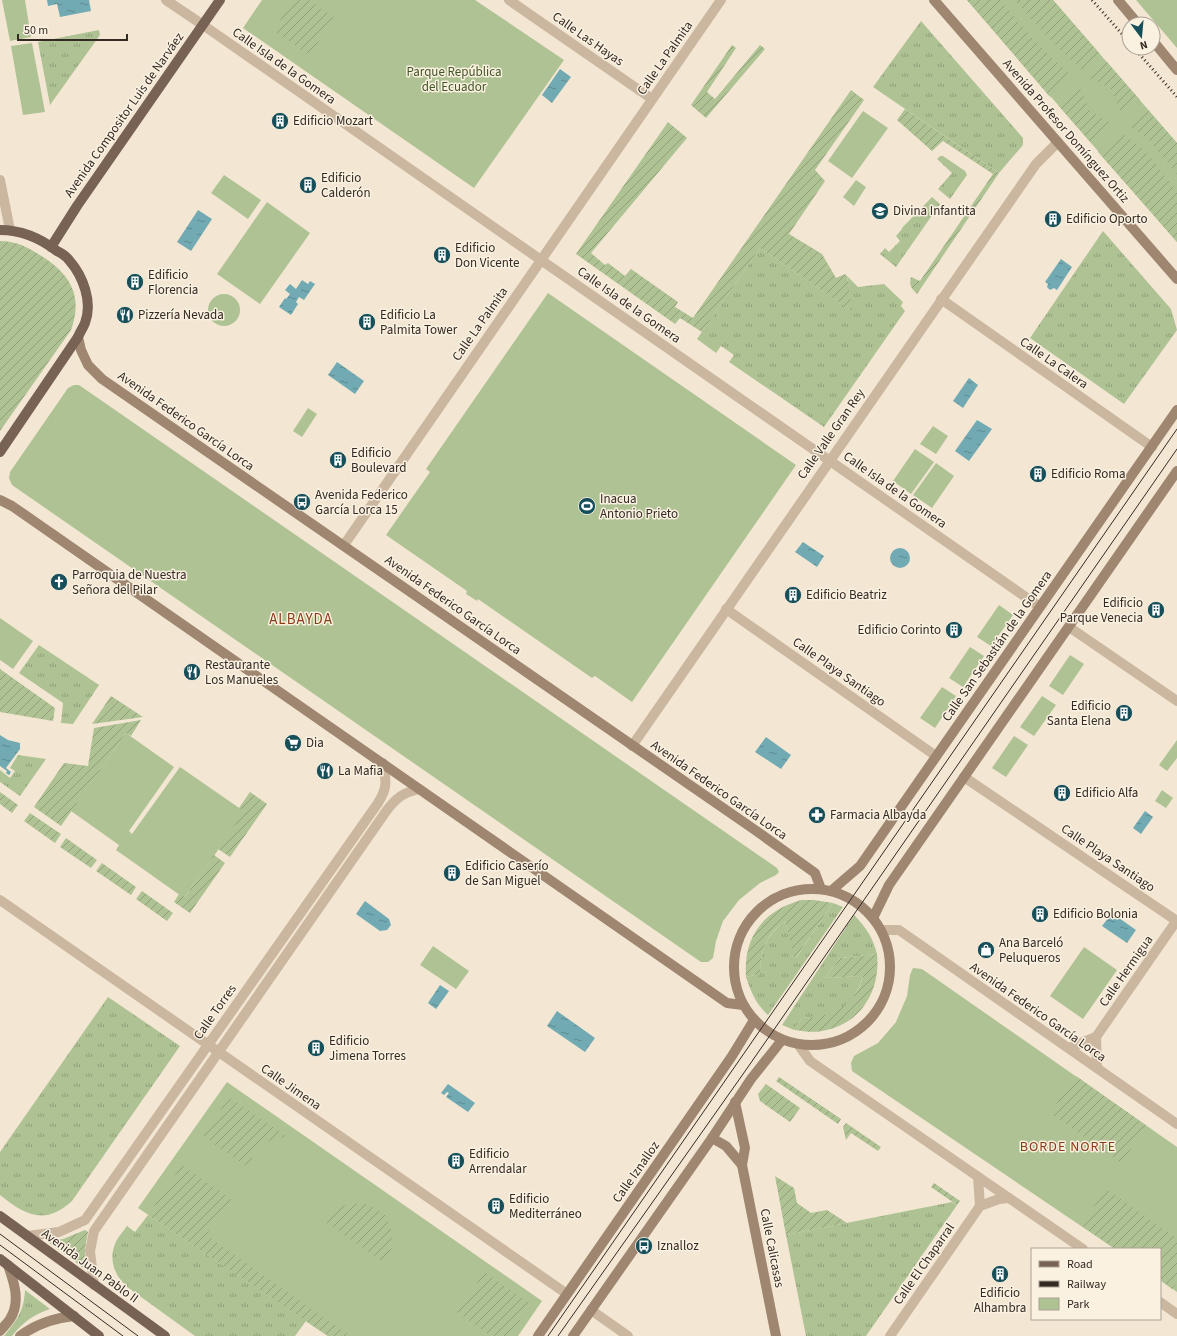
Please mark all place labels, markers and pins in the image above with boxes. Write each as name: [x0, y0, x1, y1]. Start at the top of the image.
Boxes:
building icon: Edificio Mozart: [270, 111, 290, 131]
place label: Edificio Mozart: [293, 112, 374, 130]
place label: Edificio Calderón: [321, 169, 371, 202]
building icon: Edificio Calderón: [298, 175, 318, 195]
school or university icon: Divina Infantita: [870, 201, 890, 221]
place label: Divina Infantita: [893, 202, 976, 220]
building icon: Edificio Oporto: [1043, 209, 1063, 229]
place label: Edificio Oporto: [1066, 210, 1148, 228]
place label: Edificio Don Vicente: [455, 239, 520, 272]
building icon: Edificio Don Vicente: [432, 245, 452, 265]
place label: Edificio Florencia: [148, 266, 198, 299]
building icon: Edificio Florencia: [125, 272, 145, 292]
restaurant icon: Pizzería Nevada: [115, 305, 135, 325]
place label: Pizzería Nevada: [138, 306, 224, 324]
place label: Edificio La Palmita Tower: [380, 306, 458, 339]
building icon: Edificio La Palmita Tower: [357, 312, 377, 332]
place label: Edificio Boulevard: [351, 444, 407, 477]
building icon: Edificio Boulevard: [328, 450, 348, 470]
building icon: Edificio Roma: [1028, 464, 1048, 484]
place label: Edificio Roma: [1051, 465, 1126, 483]
place label: Avenida Federico García Lorca 15: [315, 486, 408, 519]
place label: Inacua Antonio Prieto: [600, 490, 678, 523]
bus stop icon: Avenida Federico García Lorca 15: [292, 492, 312, 512]
sports icon: Inacua Antonio Prieto: [577, 496, 597, 516]
place label: Parroquia de Nuestra Señora del Pilar: [72, 566, 186, 599]
church icon: Parroquia de Nuestra Señora del Pilar: [49, 572, 69, 592]
building icon: Edificio Beatriz: [783, 585, 803, 605]
place label: Edificio Beatriz: [806, 586, 887, 604]
place label: Edificio Parque Venecia: [1060, 594, 1143, 627]
building icon: Edificio Parque Venecia: [1146, 600, 1166, 620]
building icon: Edificio Corinto: [944, 620, 964, 640]
place label: Edificio Corinto: [858, 621, 941, 639]
place label: Restaurante Los Manueles: [205, 656, 279, 689]
restaurant icon: Restaurante Los Manueles: [182, 662, 202, 682]
place label: Edificio Santa Elena: [1047, 697, 1111, 730]
building icon: Edificio Santa Elena: [1114, 703, 1134, 723]
supermarket icon: Dia: [283, 733, 303, 753]
place label: Dia: [306, 734, 324, 752]
restaurant icon: La Mafia: [315, 761, 335, 781]
place label: La Mafia: [338, 762, 383, 780]
building icon: Edificio Alfa: [1052, 783, 1072, 803]
place label: Edificio Alfa: [1075, 784, 1138, 802]
pharmacy icon: Farmacia Albayda: [807, 805, 827, 825]
place label: Farmacia Albayda: [830, 806, 926, 824]
place label: Edificio Caserío de San Miguel: [465, 857, 549, 890]
building icon: Edificio Caserío de San Miguel: [442, 863, 462, 883]
building icon: Edificio Bolonia: [1030, 904, 1050, 924]
place label: Edificio Bolonia: [1053, 905, 1138, 923]
place label: Ana Barceló Peluqueros: [999, 934, 1063, 967]
shop icon: Ana Barceló Peluqueros: [976, 940, 996, 960]
place label: Edificio Jimena Torres: [329, 1032, 406, 1065]
building icon: Edificio Jimena Torres: [306, 1038, 326, 1058]
place label: Edificio Arrendalar: [469, 1145, 527, 1178]
building icon: Edificio Arrendalar: [446, 1151, 466, 1171]
place label: Edificio Mediterráneo: [509, 1190, 582, 1223]
building icon: Edificio Mediterráneo: [486, 1196, 506, 1216]
bus stop icon: Iznalloz: [634, 1236, 654, 1256]
place label: Iznalloz: [657, 1237, 699, 1255]
building icon: Edificio Alhambra: [990, 1264, 1010, 1284]
place label: Edificio Alhambra: [974, 1284, 1026, 1317]

